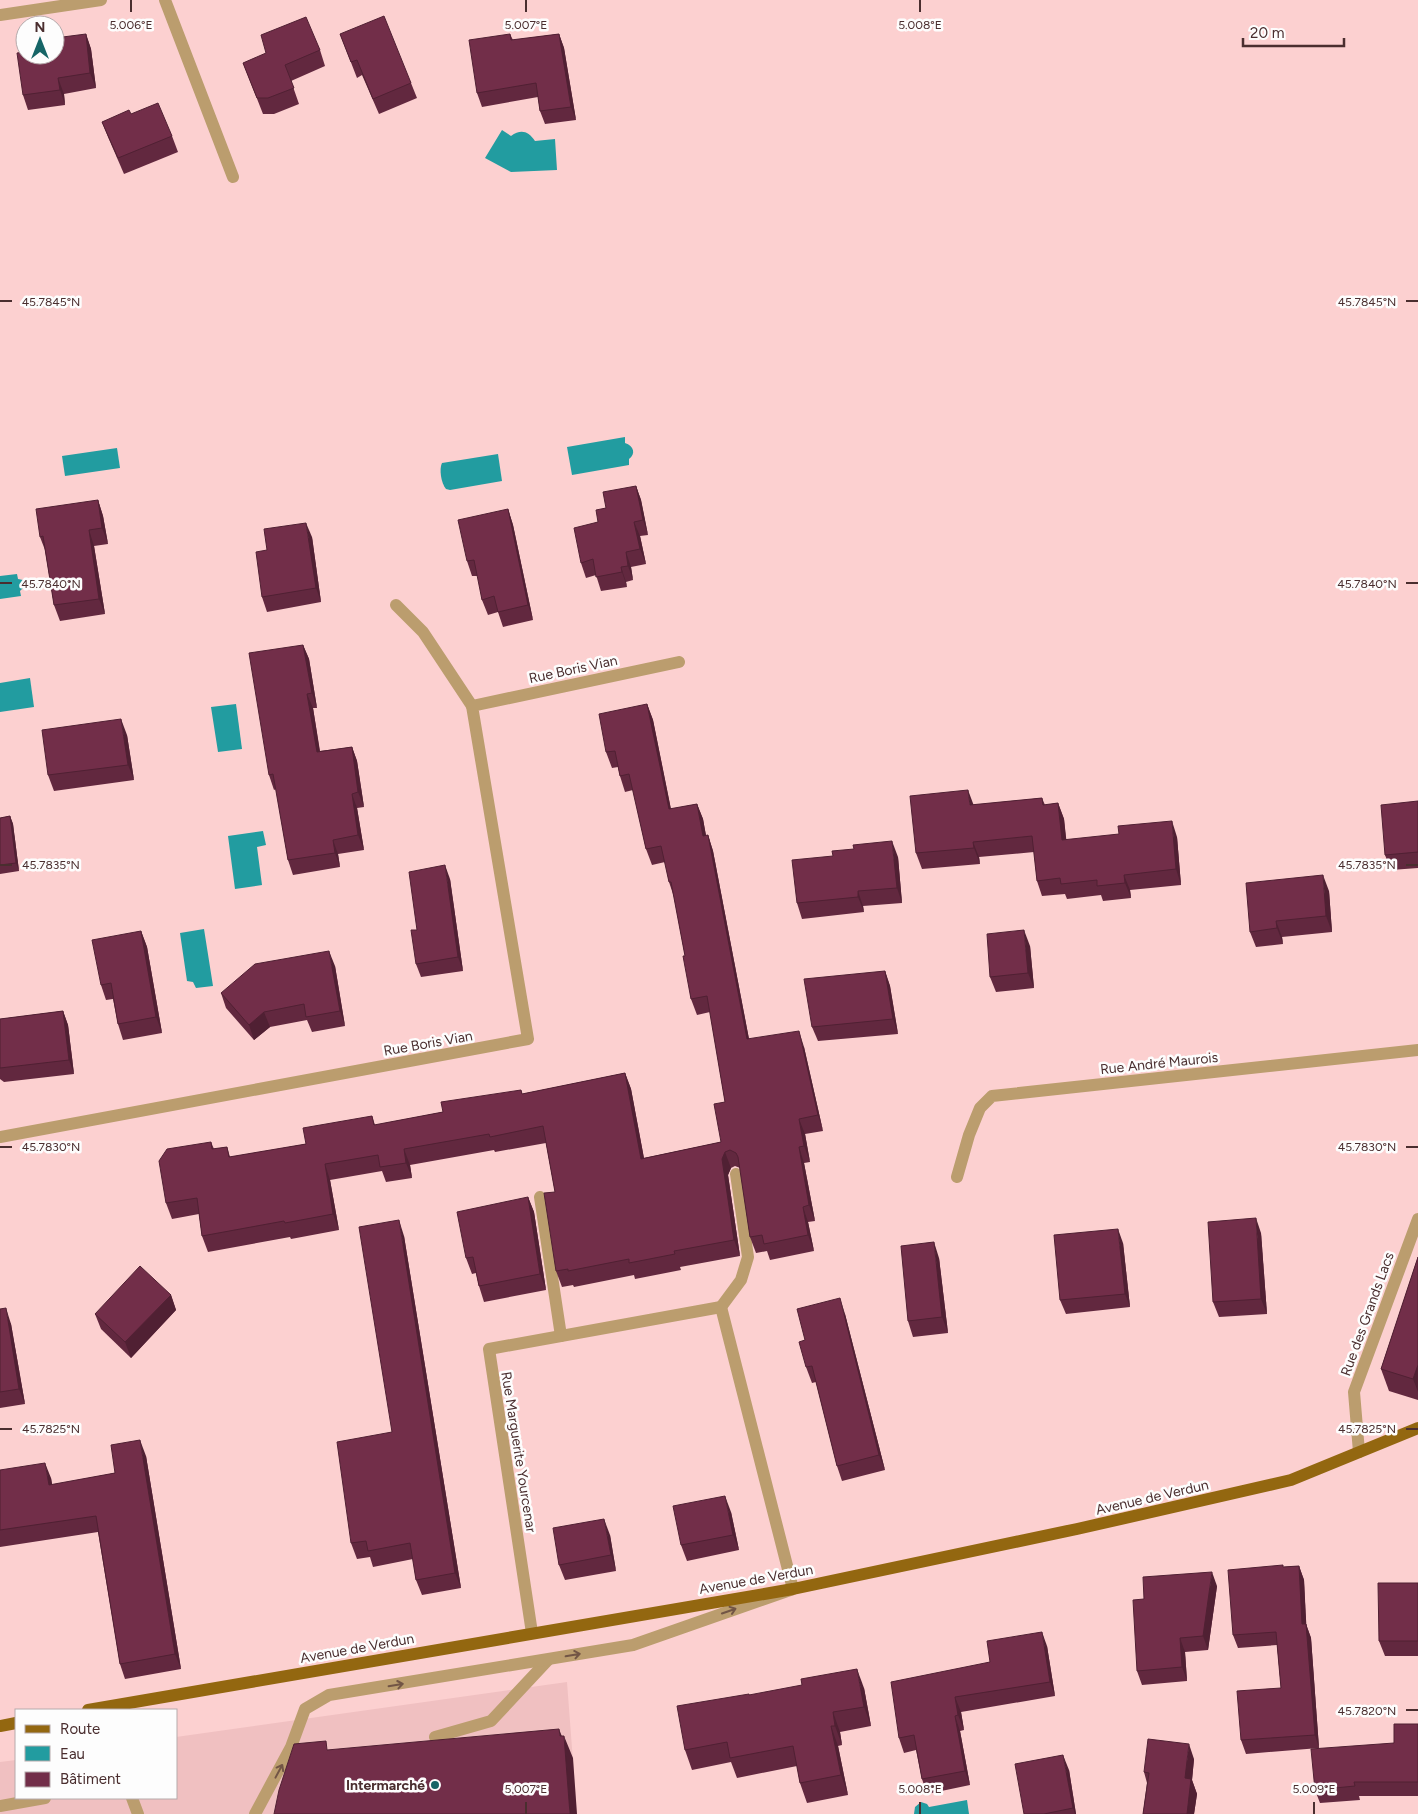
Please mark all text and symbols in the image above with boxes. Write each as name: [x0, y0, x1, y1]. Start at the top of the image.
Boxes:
north arrow: [15, 15, 65, 65]
scale bar: [1243, 15, 1344, 47]
text: 5.006°E: [109, 18, 153, 32]
text: 5.007°E: [505, 18, 547, 32]
text: 5.008°E: [898, 18, 942, 32]
text: N: [35, 19, 45, 36]
text: 20 m: [1250, 24, 1284, 42]
text: 45.7845°N: [22, 295, 80, 309]
text: 45.7845°N: [1338, 295, 1396, 309]
text: 45.7840°N: [21, 577, 81, 591]
text: 45.7840°N: [1337, 577, 1397, 591]
street label: Rue Boris Vian: [527, 652, 619, 687]
text: 45.7835°N: [22, 858, 80, 872]
text: 45.7835°N: [1338, 858, 1396, 872]
street label: Rue Boris Vian: [382, 1027, 474, 1060]
street label: Rue André Maurois: [1099, 1049, 1219, 1078]
text: 45.7830°N: [22, 1140, 80, 1154]
text: 45.7830°N: [1338, 1140, 1396, 1154]
street label: Rue des Grands Lacs: [1337, 1250, 1398, 1378]
street label: Rue Marguerite Yourcenar: [497, 1370, 540, 1534]
text: 45.7825°N: [22, 1422, 80, 1436]
text: 45.7825°N: [1338, 1422, 1396, 1436]
street label: Avenue de Verdun: [1094, 1476, 1210, 1519]
street label: Avenue de Verdun: [698, 1561, 815, 1598]
one-way arrow: [721, 1606, 736, 1615]
street label: Avenue de Verdun: [299, 1630, 416, 1667]
one-way arrow: [565, 1650, 581, 1660]
one-way arrow: [387, 1679, 403, 1689]
text: 45.7820°N: [1338, 1704, 1396, 1718]
legend: [15, 1709, 178, 1799]
text: Route: [60, 1720, 100, 1738]
text: Eau: [60, 1745, 85, 1763]
one-way arrow: [274, 1764, 284, 1779]
text: Bâtiment: [60, 1770, 121, 1788]
place label: Intermarché: [346, 1777, 425, 1794]
marker: Intermarché: [429, 1779, 441, 1791]
text: 5.007°E: [505, 1782, 547, 1796]
text: 5.008°E: [898, 1782, 942, 1796]
text: 5.009°E: [1292, 1782, 1336, 1796]

